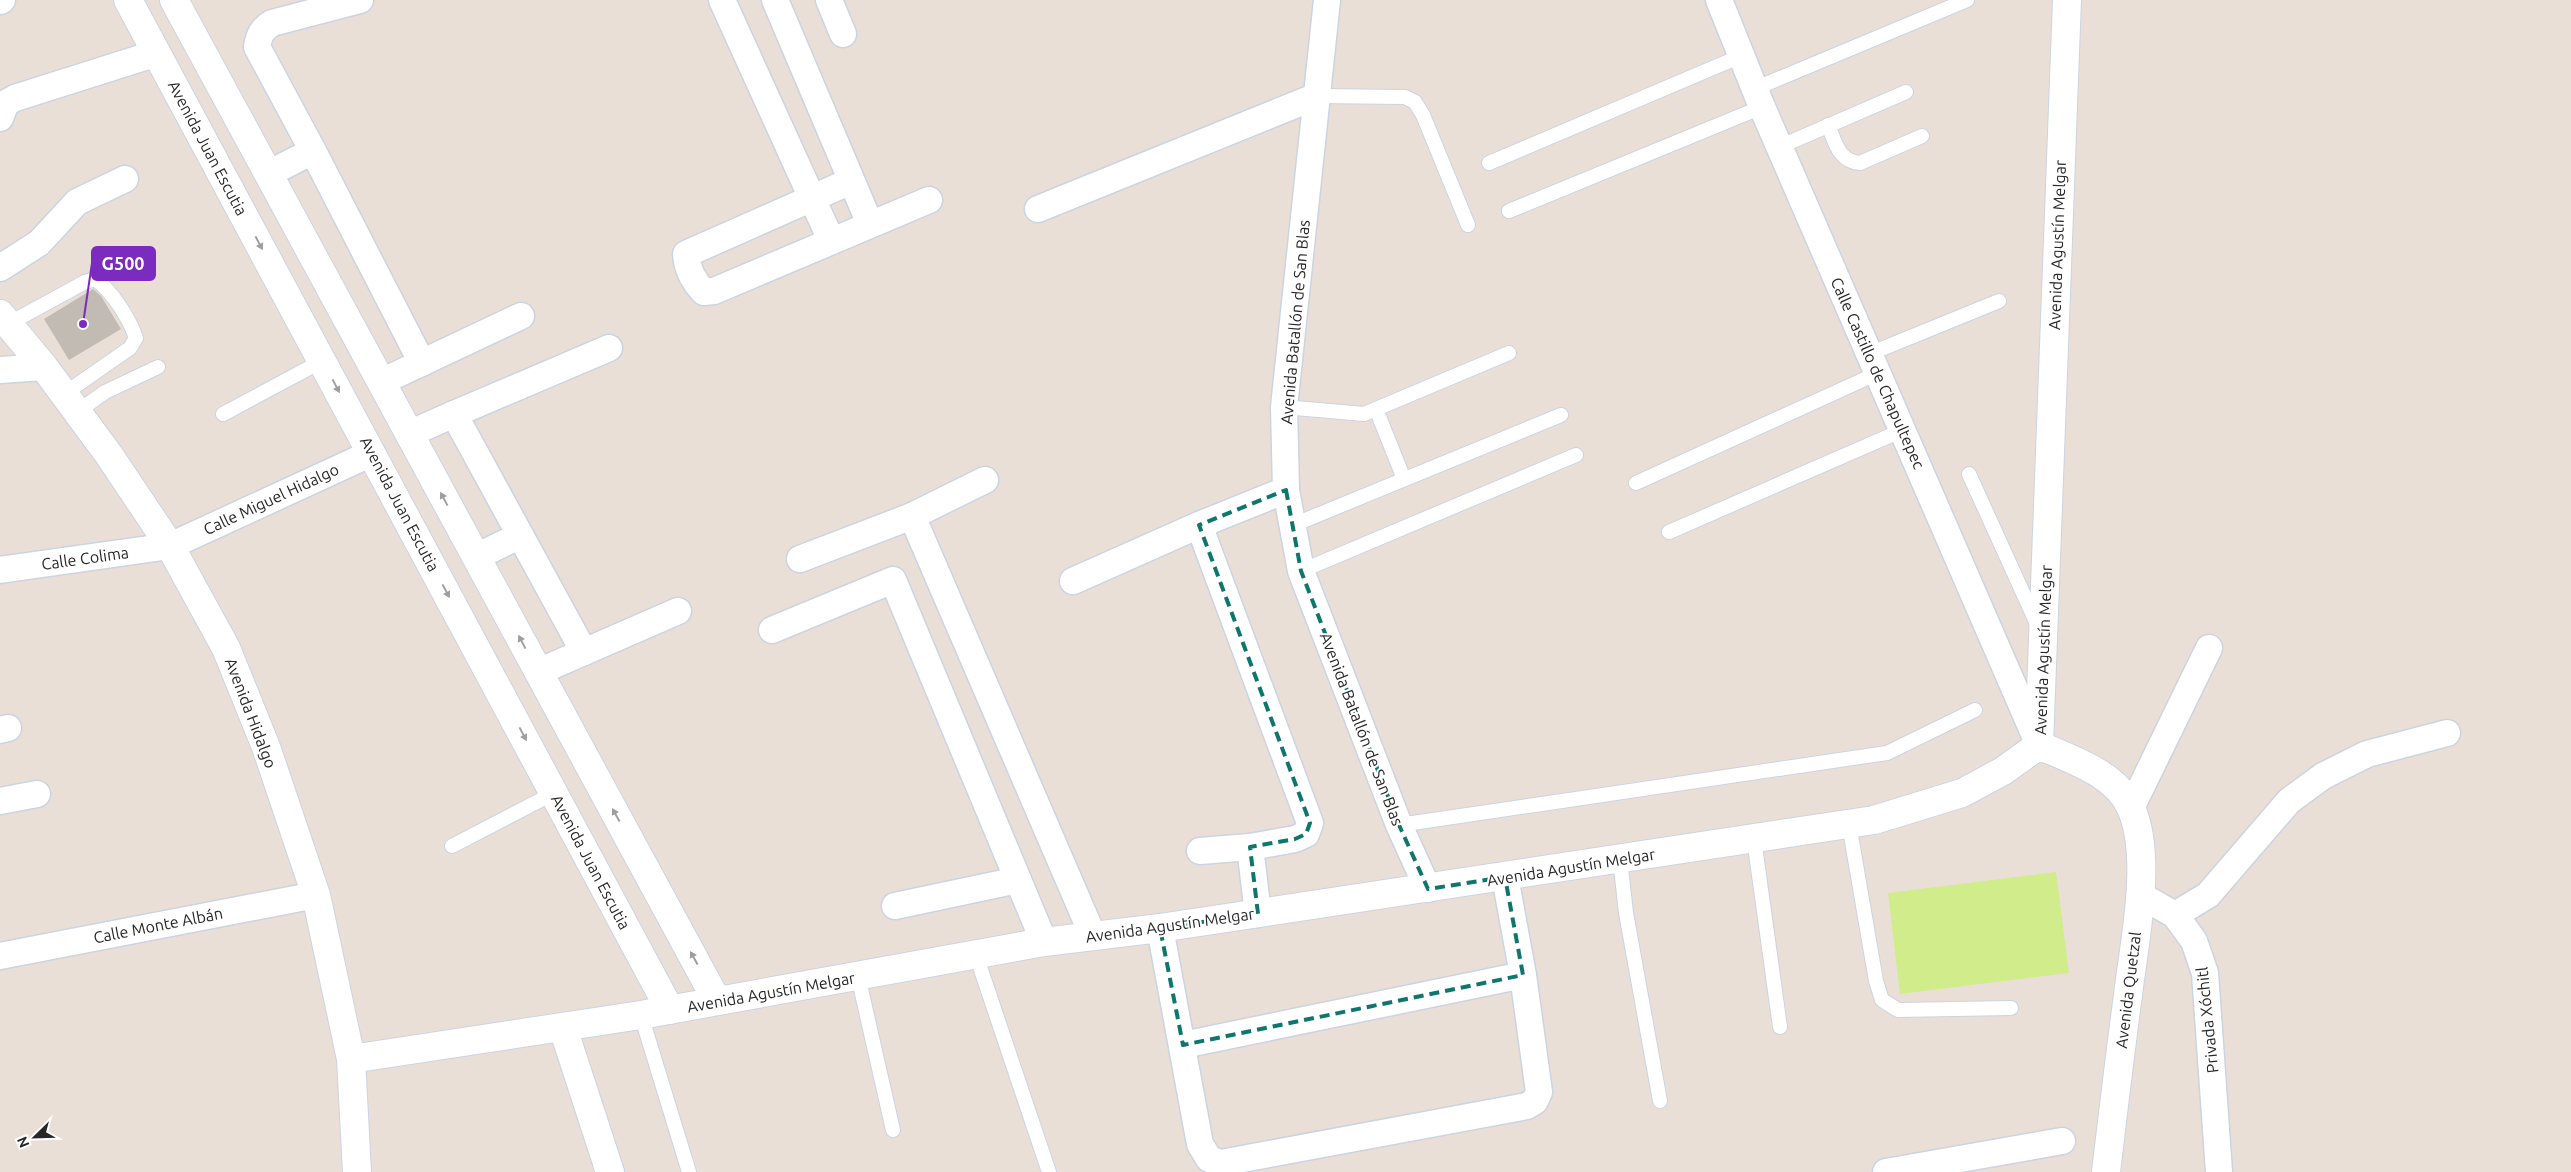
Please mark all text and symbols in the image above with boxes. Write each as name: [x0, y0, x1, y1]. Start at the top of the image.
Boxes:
street label: Avenida Juan Escutia: [165, 78, 251, 218]
street label: Avenida Agustín Melgar: [2045, 160, 2069, 330]
street label: Avenida Batallón de San Blas: [1277, 219, 1313, 425]
one-way arrow: [255, 236, 263, 250]
callout: G500: [92, 247, 155, 280]
text: G500: [102, 253, 144, 273]
street label: Calle Castillo de Chapultepec: [1827, 274, 1929, 472]
one-way arrow: [332, 379, 340, 393]
street label: Avenida Juan Escutia: [357, 434, 443, 574]
street label: Calle Miguel Hidalgo: [201, 460, 341, 538]
one-way arrow: [440, 492, 449, 506]
street label: Calle Colima: [40, 543, 130, 573]
street label: Avenida Agustín Melgar: [2031, 565, 2055, 735]
one-way arrow: [442, 584, 450, 598]
street label: Avenida Batallón de San Blas: [1317, 630, 1407, 828]
one-way arrow: [518, 635, 526, 649]
street label: Avenida Hidalgo: [222, 655, 280, 771]
one-way arrow: [519, 727, 527, 742]
street label: Avenida Juan Escutia: [548, 792, 634, 932]
one-way arrow: [612, 808, 620, 823]
street label: Avenida Agustín Melgar: [1486, 845, 1656, 889]
street label: Calle Monte Albán: [92, 904, 224, 946]
street label: Avenida Agustín Melgar: [1085, 904, 1255, 946]
street label: Avenida Quetzal: [2112, 931, 2144, 1049]
one-way arrow: [690, 951, 698, 965]
street label: Privada Xóchitl: [2192, 966, 2222, 1074]
street label: Avenida Agustín Melgar: [686, 968, 856, 1016]
north arrow: [10, 1112, 60, 1162]
text: N: [14, 1134, 32, 1150]

